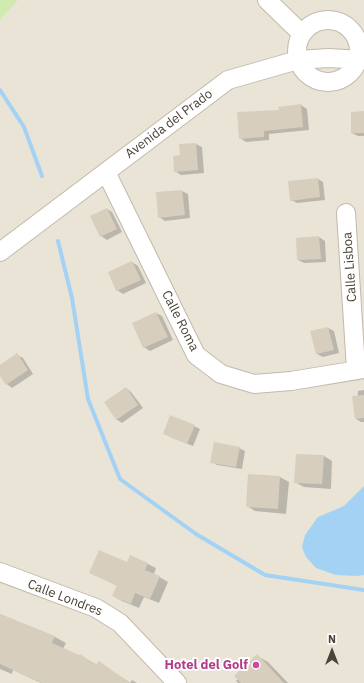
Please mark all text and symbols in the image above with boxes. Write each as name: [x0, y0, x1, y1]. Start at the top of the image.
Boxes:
street label: Avenida del Prado: [122, 86, 216, 162]
street label: Calle Lisboa: [340, 231, 360, 303]
street label: Calle Roma: [158, 288, 202, 354]
street label: Calle Londres: [25, 577, 105, 619]
north arrow: [312, 631, 352, 671]
text: N: [328, 632, 336, 646]
place label: Hotel del Golf: [165, 657, 248, 673]
marker: Hotel del Golf: [251, 660, 261, 670]

